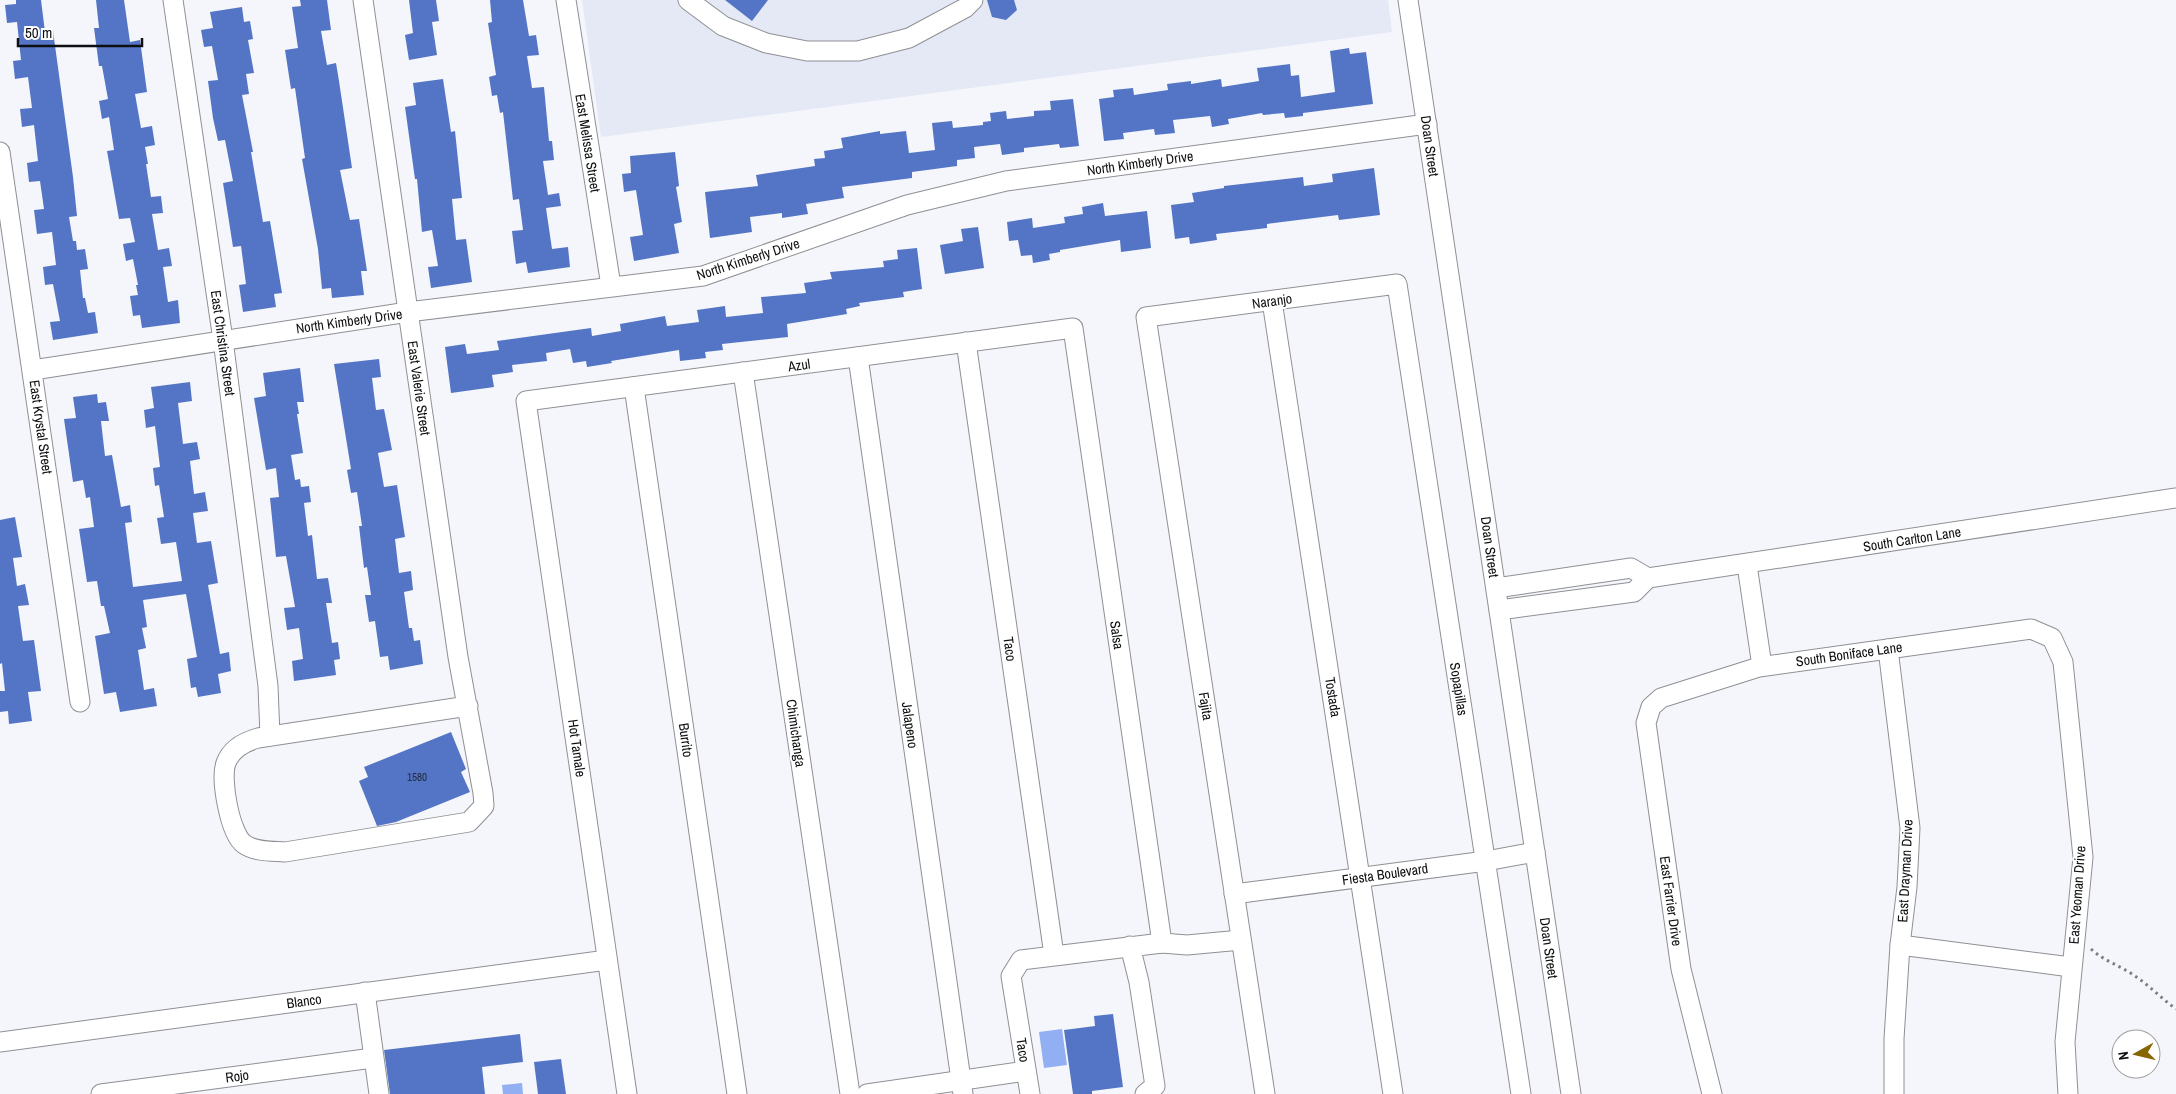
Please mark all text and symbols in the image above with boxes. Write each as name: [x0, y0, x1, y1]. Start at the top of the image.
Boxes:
scale bar: [18, 15, 141, 47]
text: 50 m: [25, 22, 52, 43]
street label: East Melissa Street: [571, 92, 605, 194]
street label: Doan Street: [1417, 114, 1443, 178]
street label: North Kimberly Drive: [1086, 147, 1194, 179]
street label: North Kimberly Drive: [694, 234, 802, 284]
street label: East Christina Street: [207, 289, 239, 397]
street label: Naranjo: [1251, 289, 1293, 313]
street label: North Kimberly Drive: [295, 305, 403, 337]
street label: East Valerie Street: [403, 339, 435, 437]
street label: Azul: [786, 355, 811, 376]
street label: East Krystal Street: [25, 379, 57, 475]
street label: Doan Street: [1477, 515, 1503, 579]
street label: South Carlton Lane: [1862, 522, 1962, 556]
street label: Salsa: [1106, 620, 1128, 651]
street label: Taco: [999, 636, 1021, 662]
street label: South Boniface Lane: [1795, 638, 1903, 670]
street label: Sopapillas: [1446, 661, 1472, 717]
street label: Tostada: [1321, 676, 1345, 719]
street label: Fajita: [1195, 691, 1217, 722]
street label: Chimichanga: [782, 698, 810, 769]
street label: Jalapeno: [898, 701, 922, 749]
street label: Hot Tamale: [564, 718, 590, 778]
street label: Burrito: [675, 722, 697, 758]
house number: 1580: [407, 770, 427, 784]
street label: East Drayman Drive: [1893, 819, 1917, 923]
street label: East Yeoman Drive: [2065, 845, 2089, 945]
street label: East Farrier Drive: [1656, 855, 1686, 947]
street label: Fiesta Boulevard: [1341, 859, 1429, 889]
street label: Doan Street: [1536, 916, 1562, 980]
street label: Blanco: [285, 990, 323, 1012]
north arrow: [2111, 1029, 2161, 1079]
street label: Taco: [1012, 1037, 1034, 1063]
text: N: [2114, 1050, 2133, 1061]
street label: Rojo: [224, 1066, 250, 1086]

